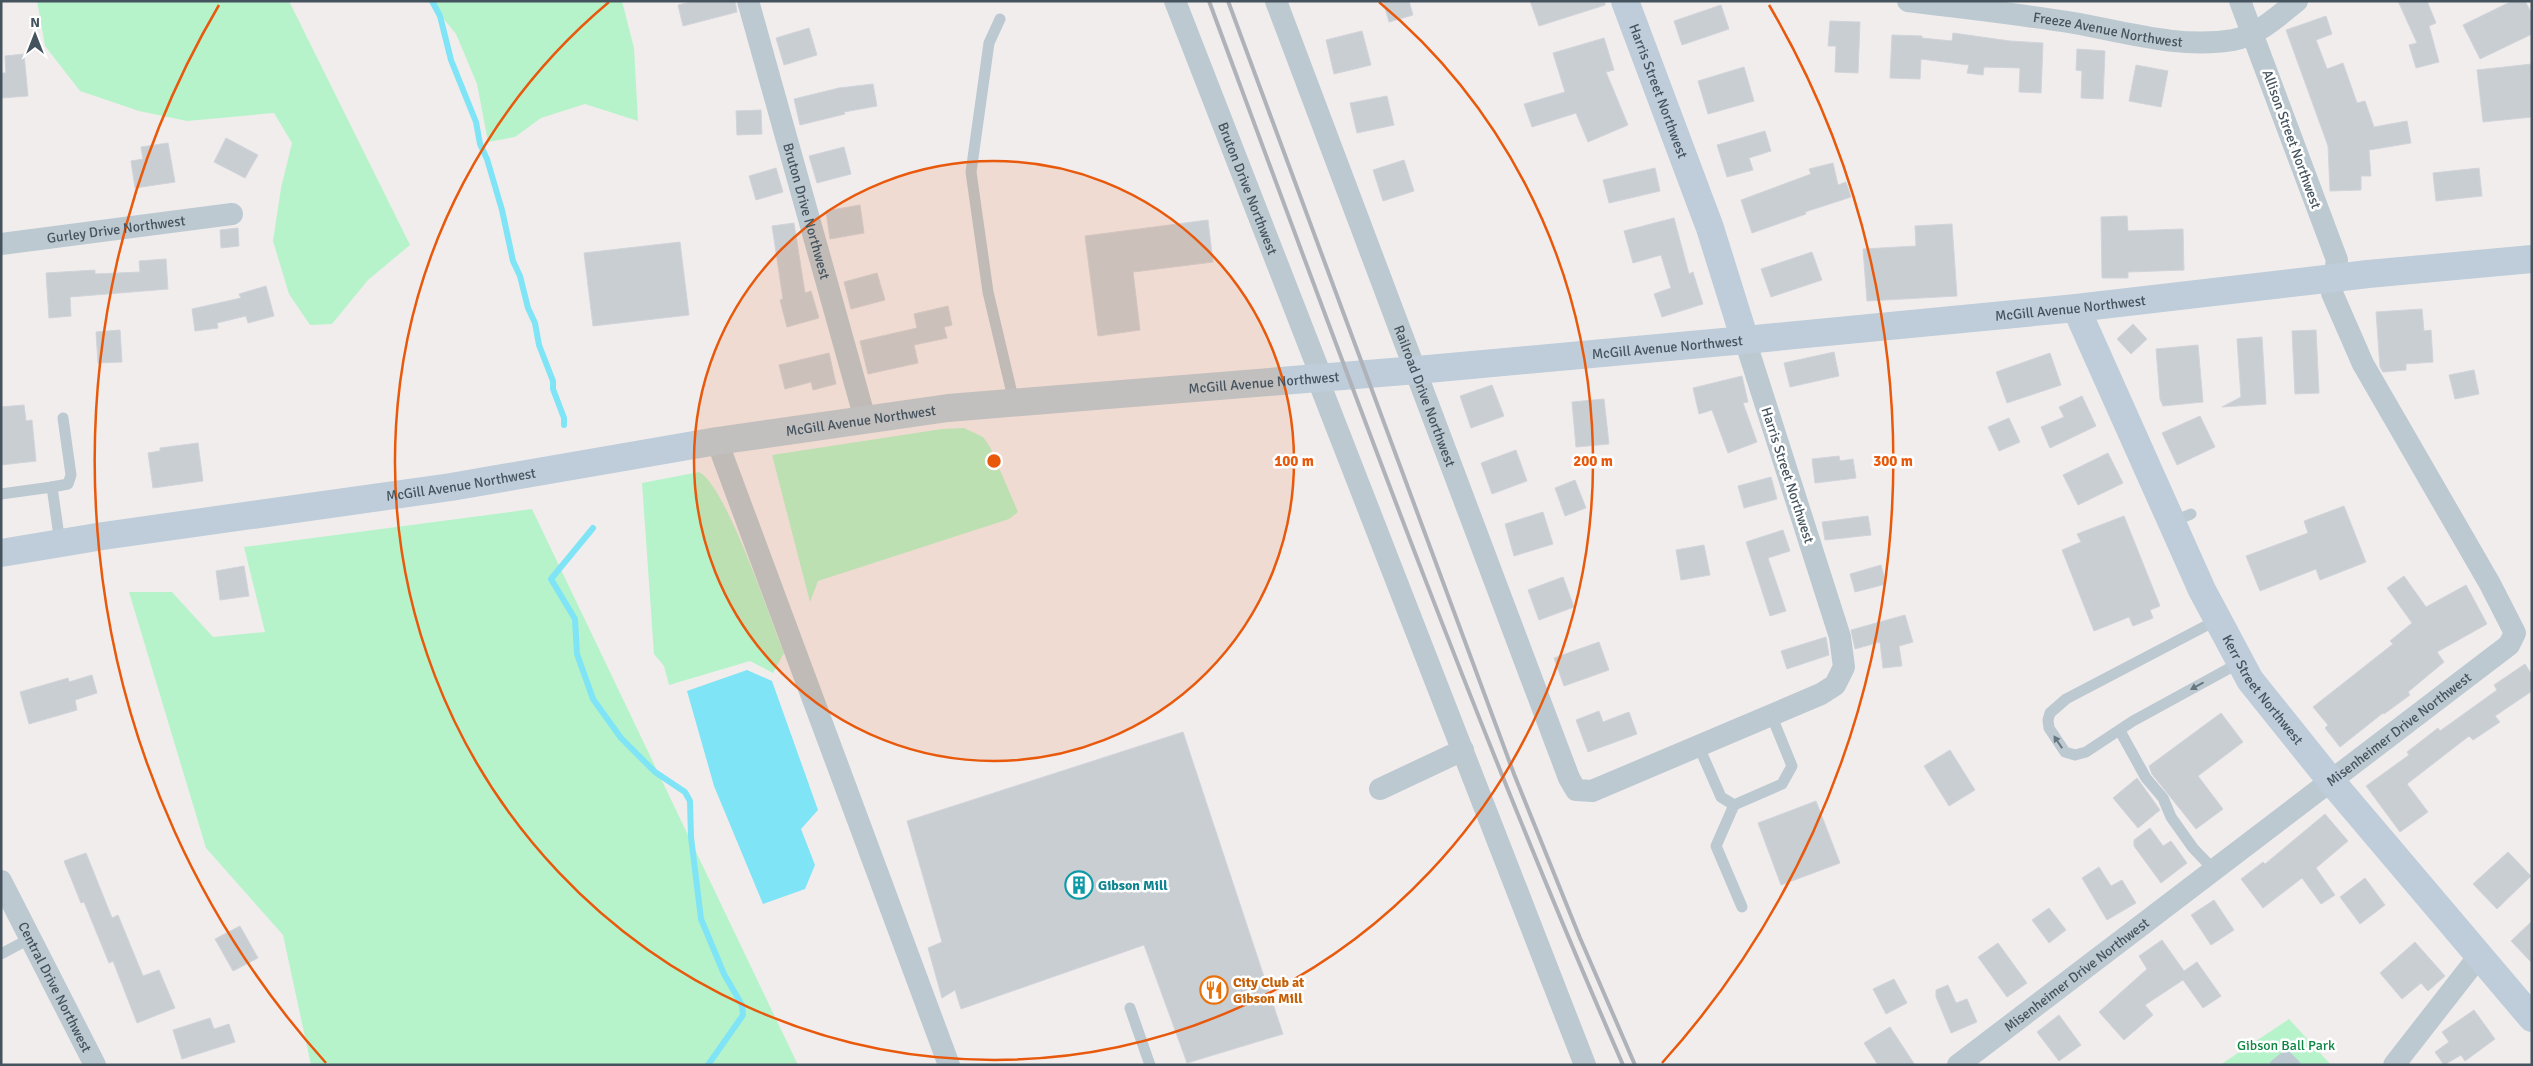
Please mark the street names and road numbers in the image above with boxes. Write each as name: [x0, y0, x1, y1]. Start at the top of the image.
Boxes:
street label: Freeze Avenue Northwest: [2032, 9, 2183, 51]
street label: Harris Street Northwest: [1625, 21, 1691, 161]
street label: Allison Street Northwest: [2259, 67, 2325, 211]
street label: Bruton Drive Northwest: [1214, 120, 1281, 257]
street label: Bruton Drive Northwest: [779, 141, 833, 281]
street label: Gurley Drive Northwest: [46, 212, 186, 247]
street label: McGill Avenue Northwest: [1994, 292, 2147, 325]
street label: Railroad Drive Northwest: [1390, 323, 1459, 469]
street label: McGill Avenue Northwest: [1591, 332, 1744, 363]
street label: McGill Avenue Northwest: [1188, 368, 1340, 397]
street label: McGill Avenue Northwest: [785, 402, 937, 440]
street label: Harris Street Northwest: [1757, 405, 1818, 545]
street label: McGill Avenue Northwest: [385, 464, 537, 505]
street label: Kerr Street Northwest: [2218, 632, 2307, 748]
street label: Misenheimer Drive Northwest: [2323, 669, 2475, 790]
street label: Misenheimer Drive Northwest: [2001, 914, 2153, 1036]
street label: Central Drive Northwest: [14, 919, 95, 1055]

